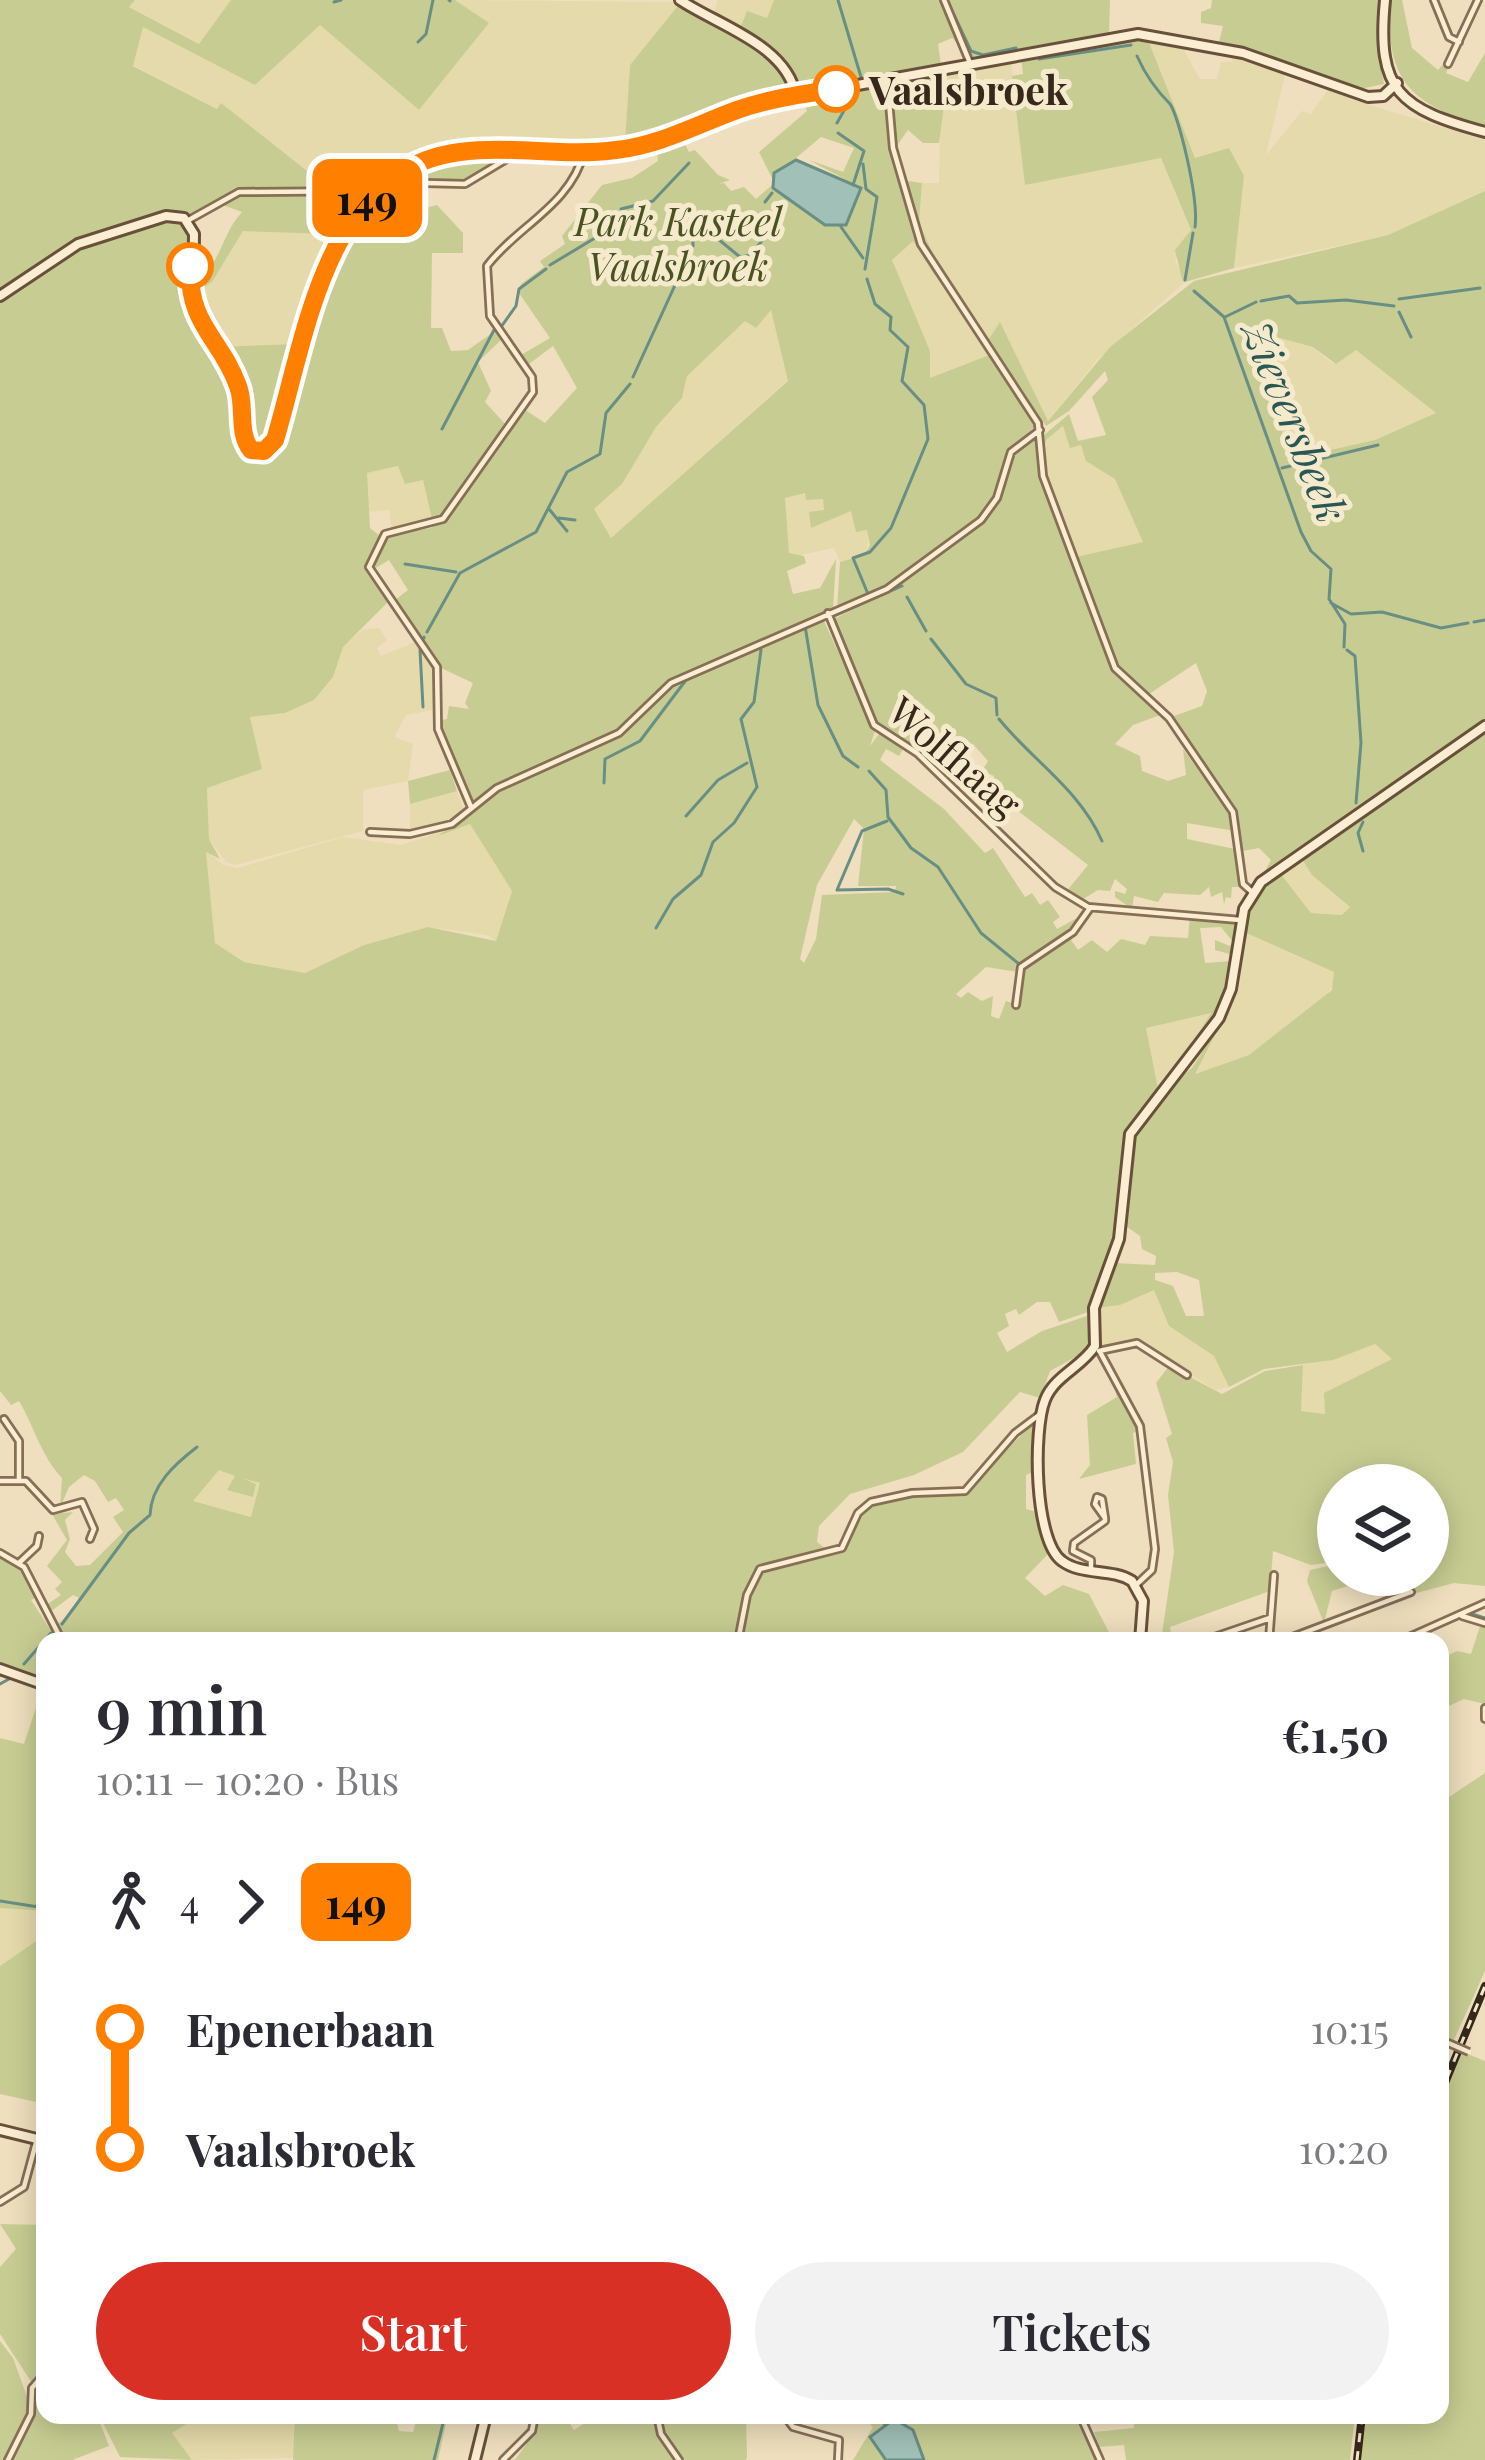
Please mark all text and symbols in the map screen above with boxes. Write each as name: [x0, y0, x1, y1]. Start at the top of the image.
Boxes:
place label: Vaalsbroek: [868, 63, 1068, 115]
marker: Vaalsbroek: [814, 67, 858, 111]
line badge: 149: [298, 159, 436, 237]
text: 149: [336, 170, 398, 226]
park label: Park Kasteel Vaalsbroek: [572, 194, 784, 291]
unlabelled marker: [168, 244, 212, 288]
water label: Zieversbeek: [1230, 310, 1362, 530]
street label: Wolfhaag: [878, 683, 1034, 828]
map controls: [1317, 1464, 1449, 1596]
button: layers: [1317, 1464, 1449, 1596]
text: 9 min: [96, 1664, 267, 1752]
text: €1.50: [1282, 1704, 1389, 1764]
text: 10:11 – 10:20 · Bus: [96, 1753, 399, 1805]
icon: walk: [96, 1869, 162, 1935]
icon: forward: [217, 1869, 283, 1935]
text: 149: [325, 1874, 387, 1930]
text: 4: [180, 1876, 199, 1928]
text: Epenerbaan: [186, 1998, 435, 2058]
text: 10:15: [1311, 2002, 1389, 2054]
text: Vaalsbroek: [186, 2118, 415, 2178]
text: 10:20: [1299, 2122, 1389, 2174]
button: Start: [96, 2262, 731, 2400]
button: Tickets: [755, 2262, 1389, 2400]

